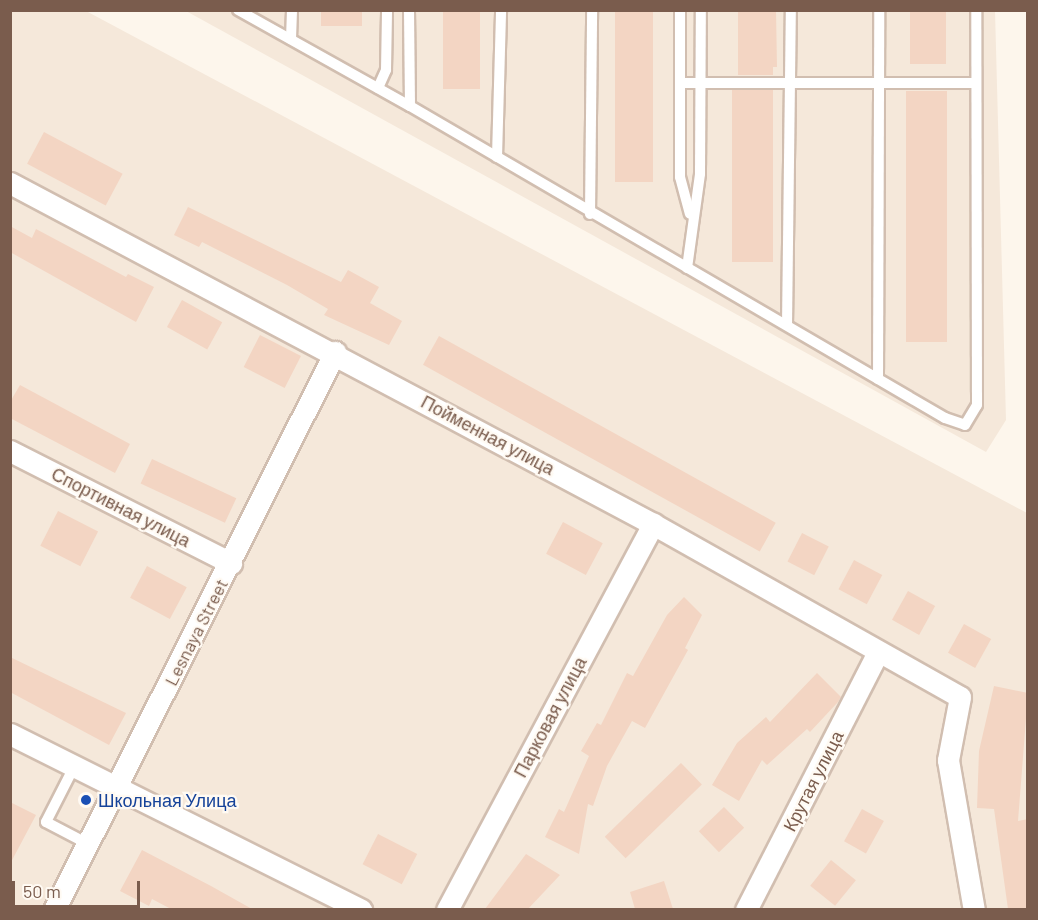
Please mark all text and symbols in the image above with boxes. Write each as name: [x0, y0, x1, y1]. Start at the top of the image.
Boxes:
street label: Пойменная улица: [418, 391, 558, 479]
street label: Спортивная улица: [48, 463, 194, 551]
street label: Lesnaya Street: [160, 575, 232, 689]
street label: Парковая улица: [509, 653, 591, 781]
street label: Крутая улица: [778, 727, 848, 835]
place label: Школьная Улица: [98, 789, 236, 811]
marker: Школьная Улица: [79, 793, 93, 807]
scale bar: [15, 869, 142, 907]
text: 50 m: [23, 880, 61, 902]

